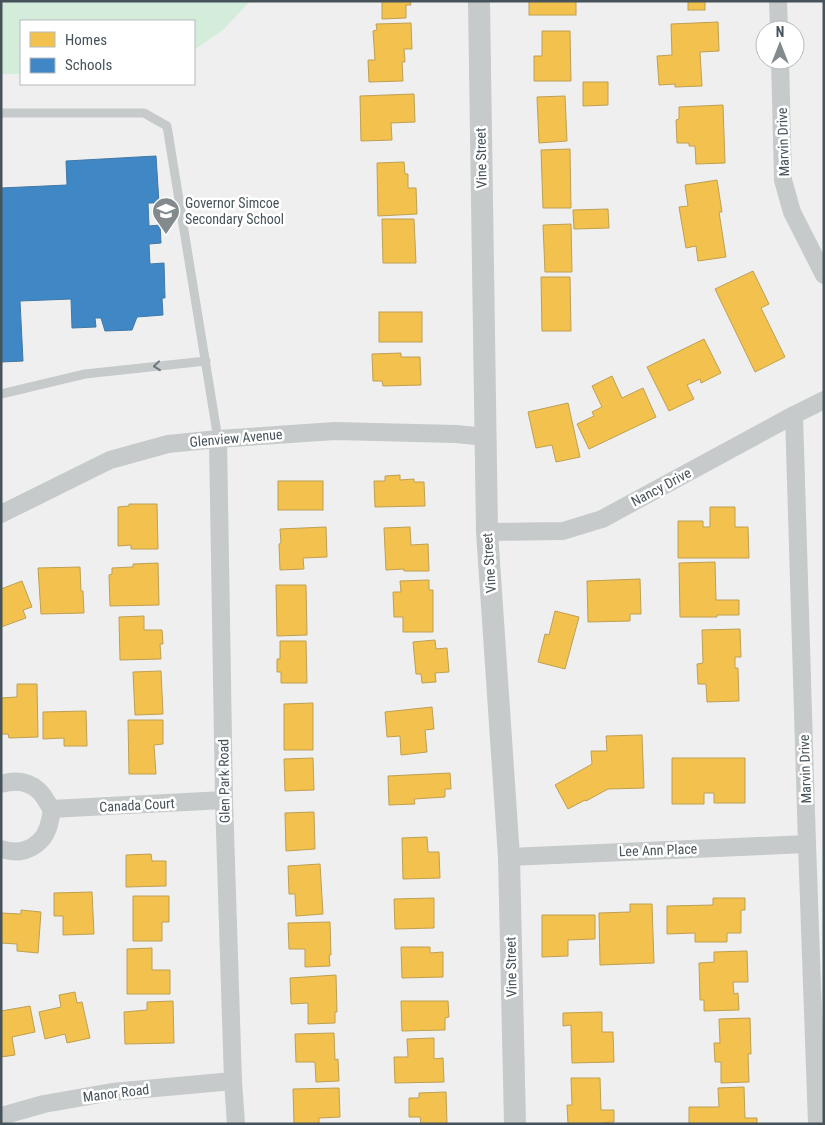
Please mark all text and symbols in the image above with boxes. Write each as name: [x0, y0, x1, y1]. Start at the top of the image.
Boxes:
legend: [20, 20, 195, 85]
north arrow: [755, 20, 805, 70]
text: N: [776, 24, 784, 40]
text: Homes: [65, 31, 107, 49]
text: Schools: [65, 56, 112, 74]
street label: Marvin Drive: [774, 107, 792, 177]
street label: Vine Street: [472, 128, 490, 188]
place label: Governor Simcoe Secondary School: [185, 195, 284, 227]
school or university icon: Governor Simcoe Secondary School: [151, 196, 181, 235]
one-way arrow: [153, 360, 161, 371]
street label: Glenview Avenue: [189, 426, 284, 450]
street label: Nancy Drive: [628, 464, 694, 509]
street label: Vine Street: [479, 532, 499, 594]
street label: Marvin Drive: [796, 734, 814, 804]
street label: Glen Park Road: [215, 739, 233, 823]
street label: Canada Court: [99, 795, 175, 815]
street label: Lee Ann Place: [618, 841, 698, 859]
street label: Vine Street: [502, 937, 520, 997]
street label: Manor Road: [82, 1081, 150, 1105]

